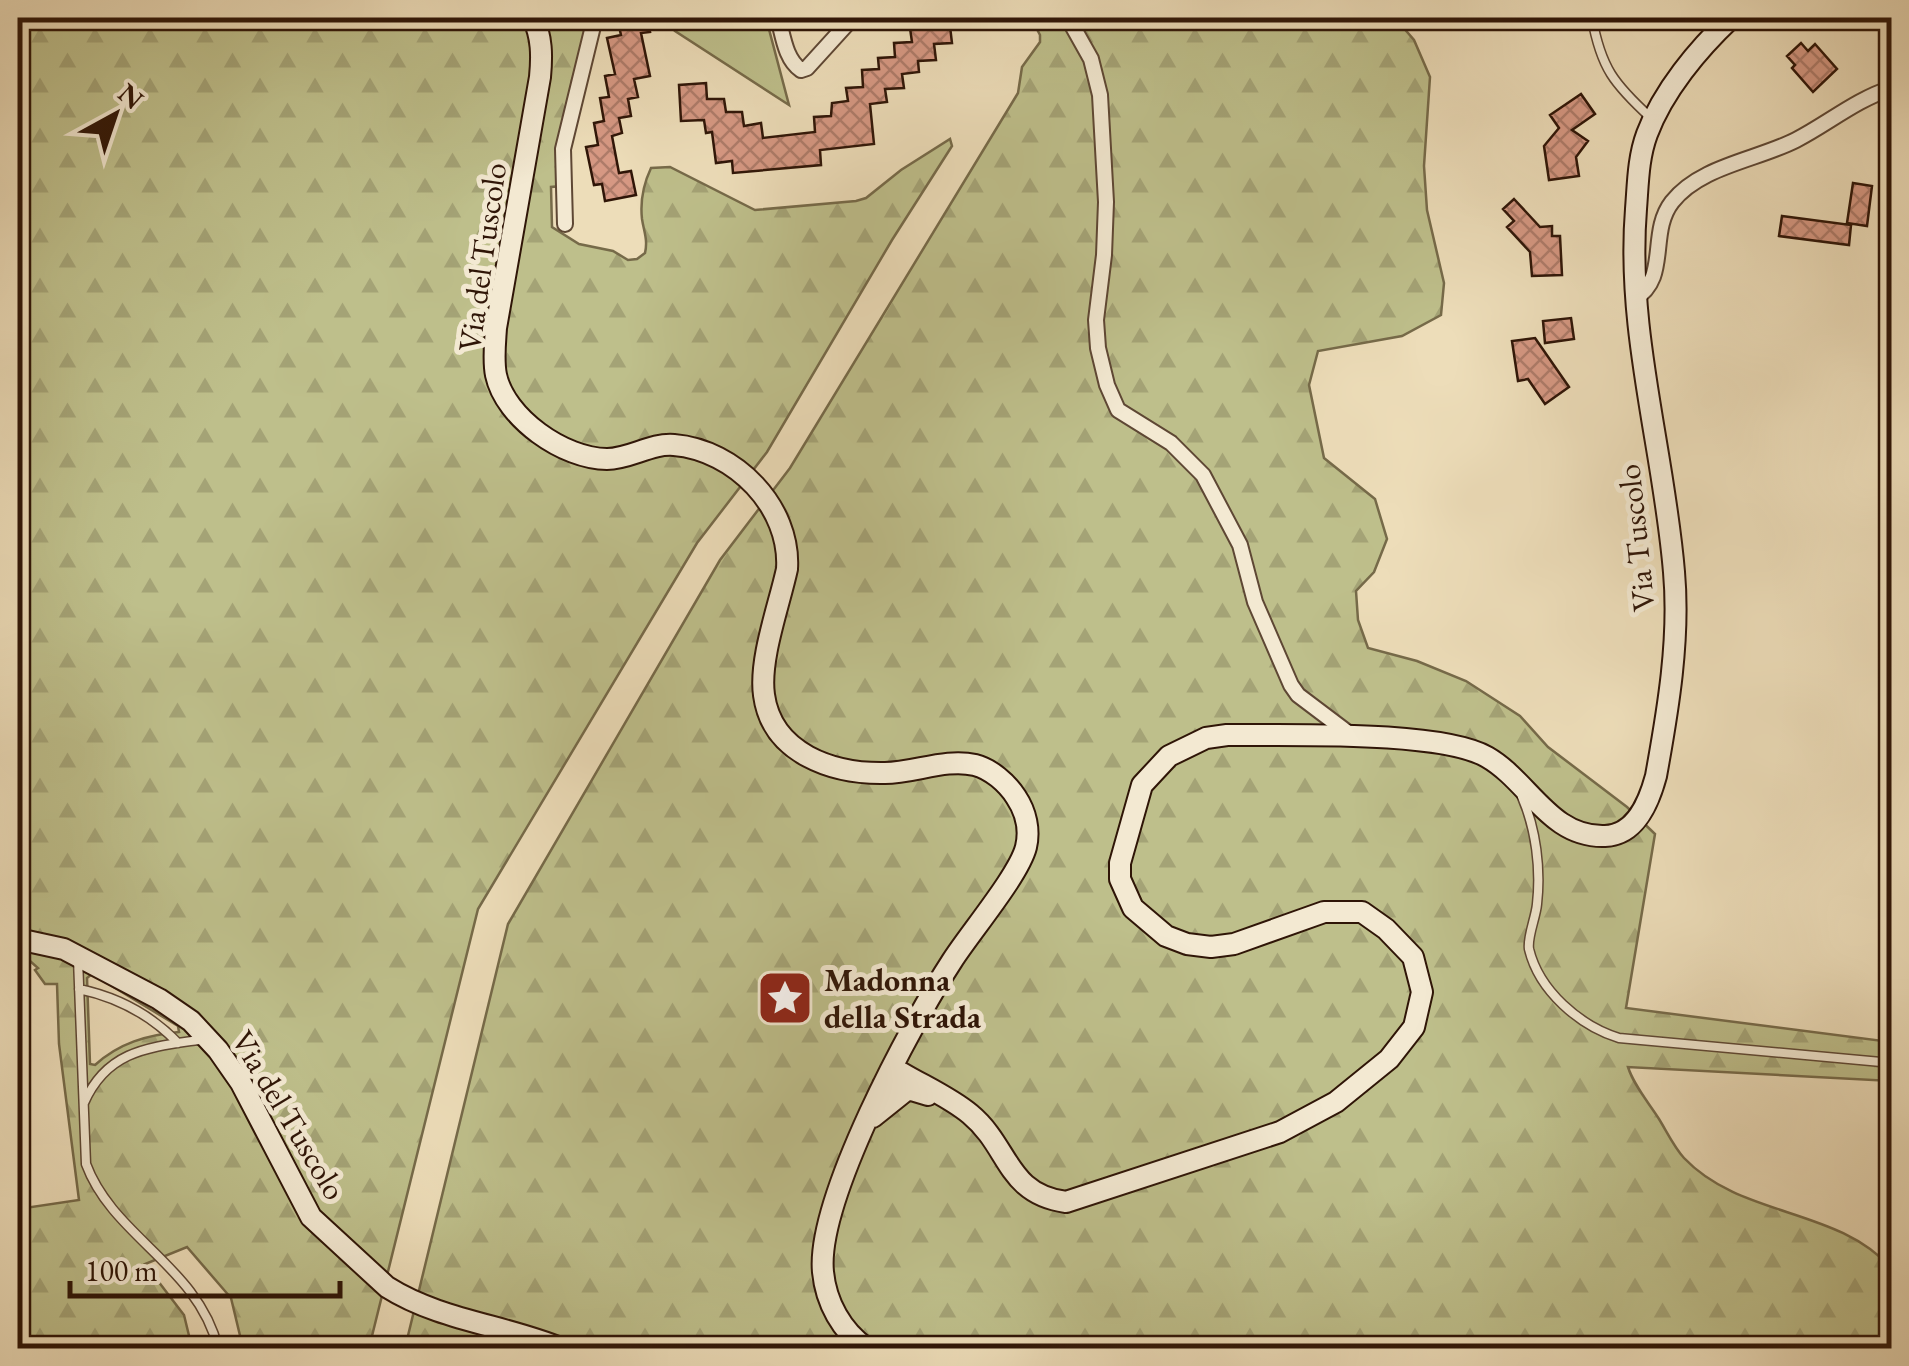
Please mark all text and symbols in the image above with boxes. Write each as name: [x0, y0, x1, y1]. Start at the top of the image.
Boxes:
north arrow: [65, 65, 165, 165]
text: N: [111, 75, 152, 117]
street label: Via del Tuscolo: [448, 160, 516, 354]
street label: Via Tuscolo: [1607, 462, 1665, 614]
place label: Madonna della Strada: [824, 959, 982, 1038]
place icon: Madonna della Strada: [755, 968, 815, 1028]
street label: Via del Tuscolo: [222, 1023, 356, 1207]
scale bar: [70, 1236, 340, 1298]
text: 100 m: [85, 1251, 158, 1290]

